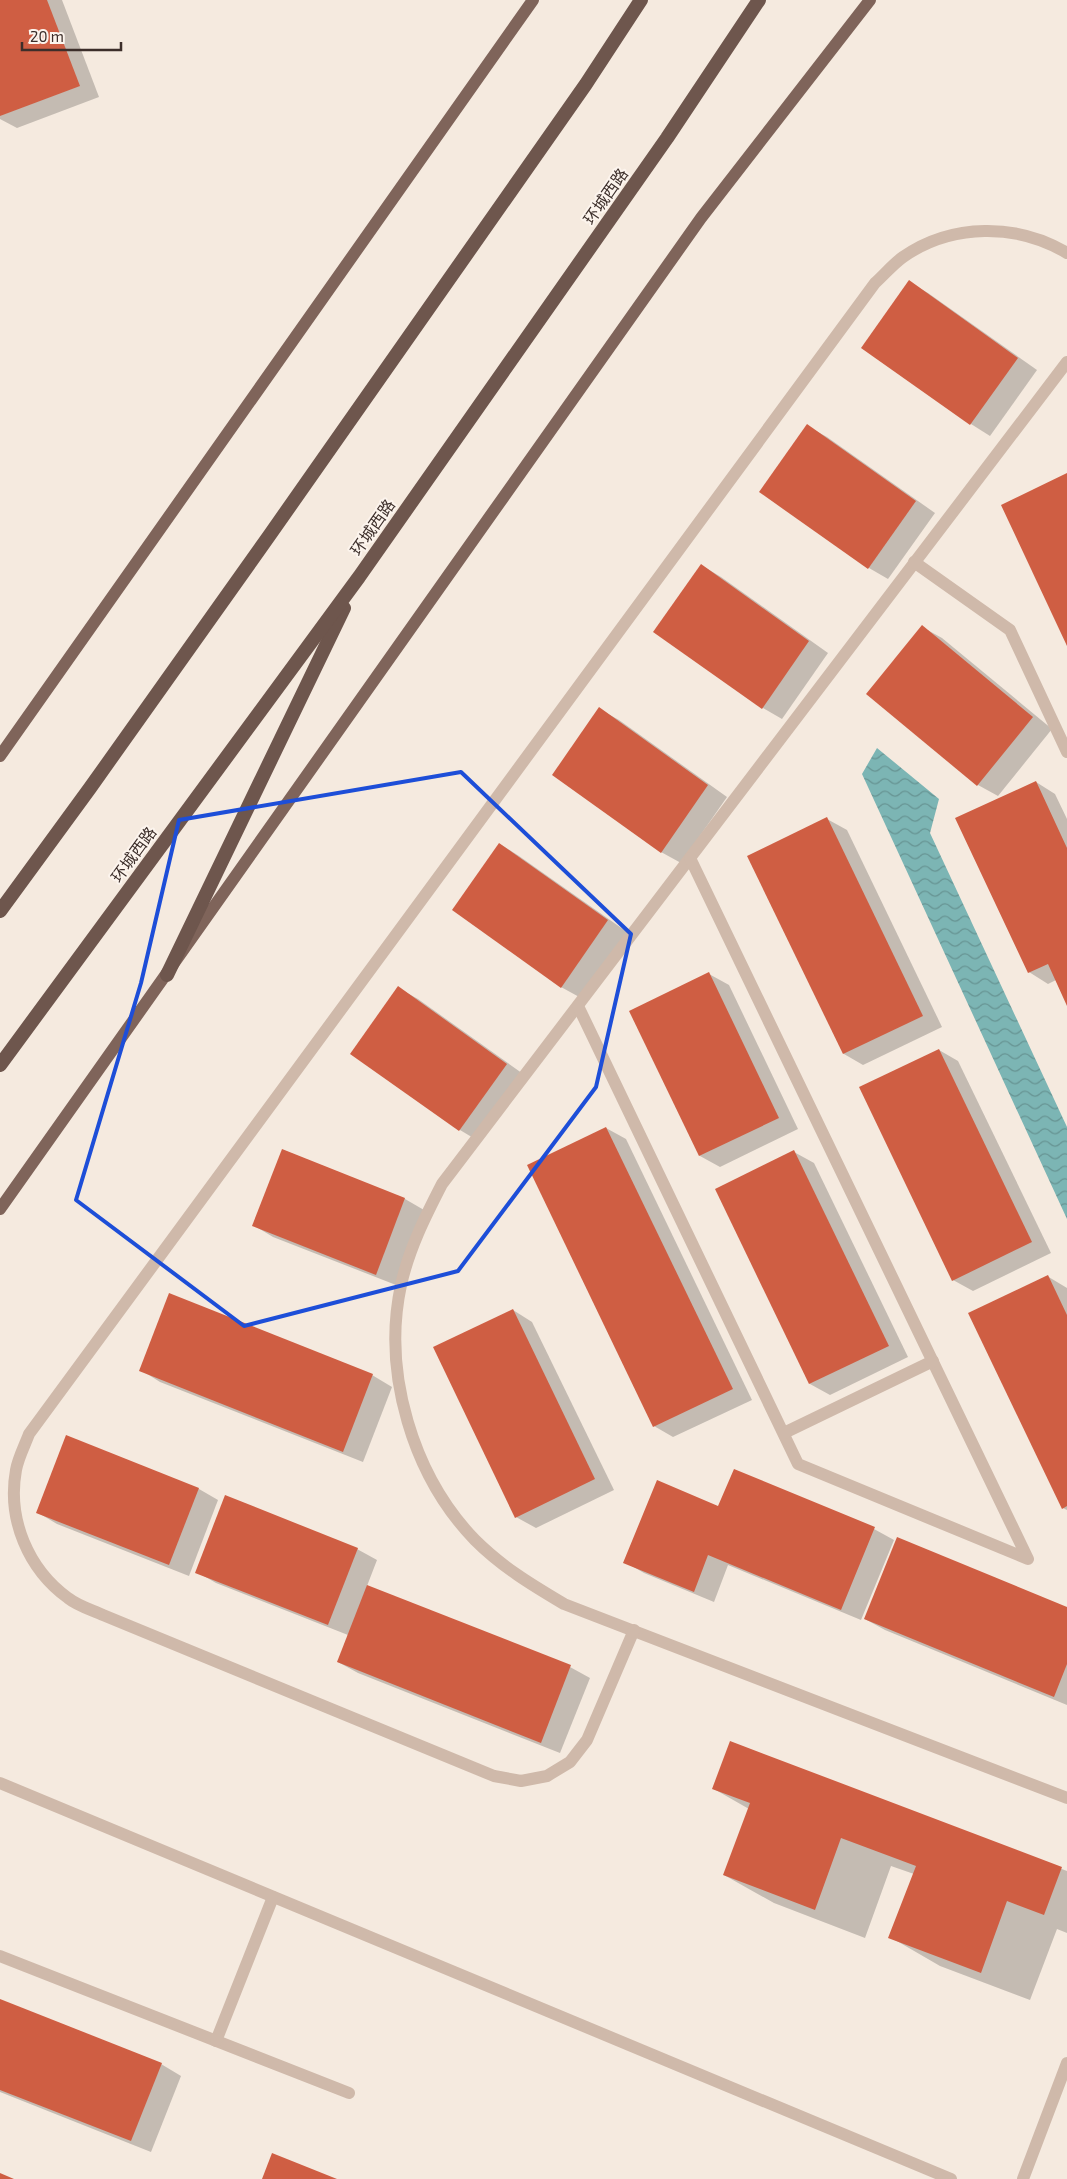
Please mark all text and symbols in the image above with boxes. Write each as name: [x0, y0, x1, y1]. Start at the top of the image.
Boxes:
scale bar: [22, 20, 121, 52]
text: 20 m: [30, 27, 64, 45]
street label: 环城西路: [579, 164, 631, 228]
street label: 环城西路: [346, 495, 398, 559]
street label: 环城西路: [107, 823, 159, 885]

